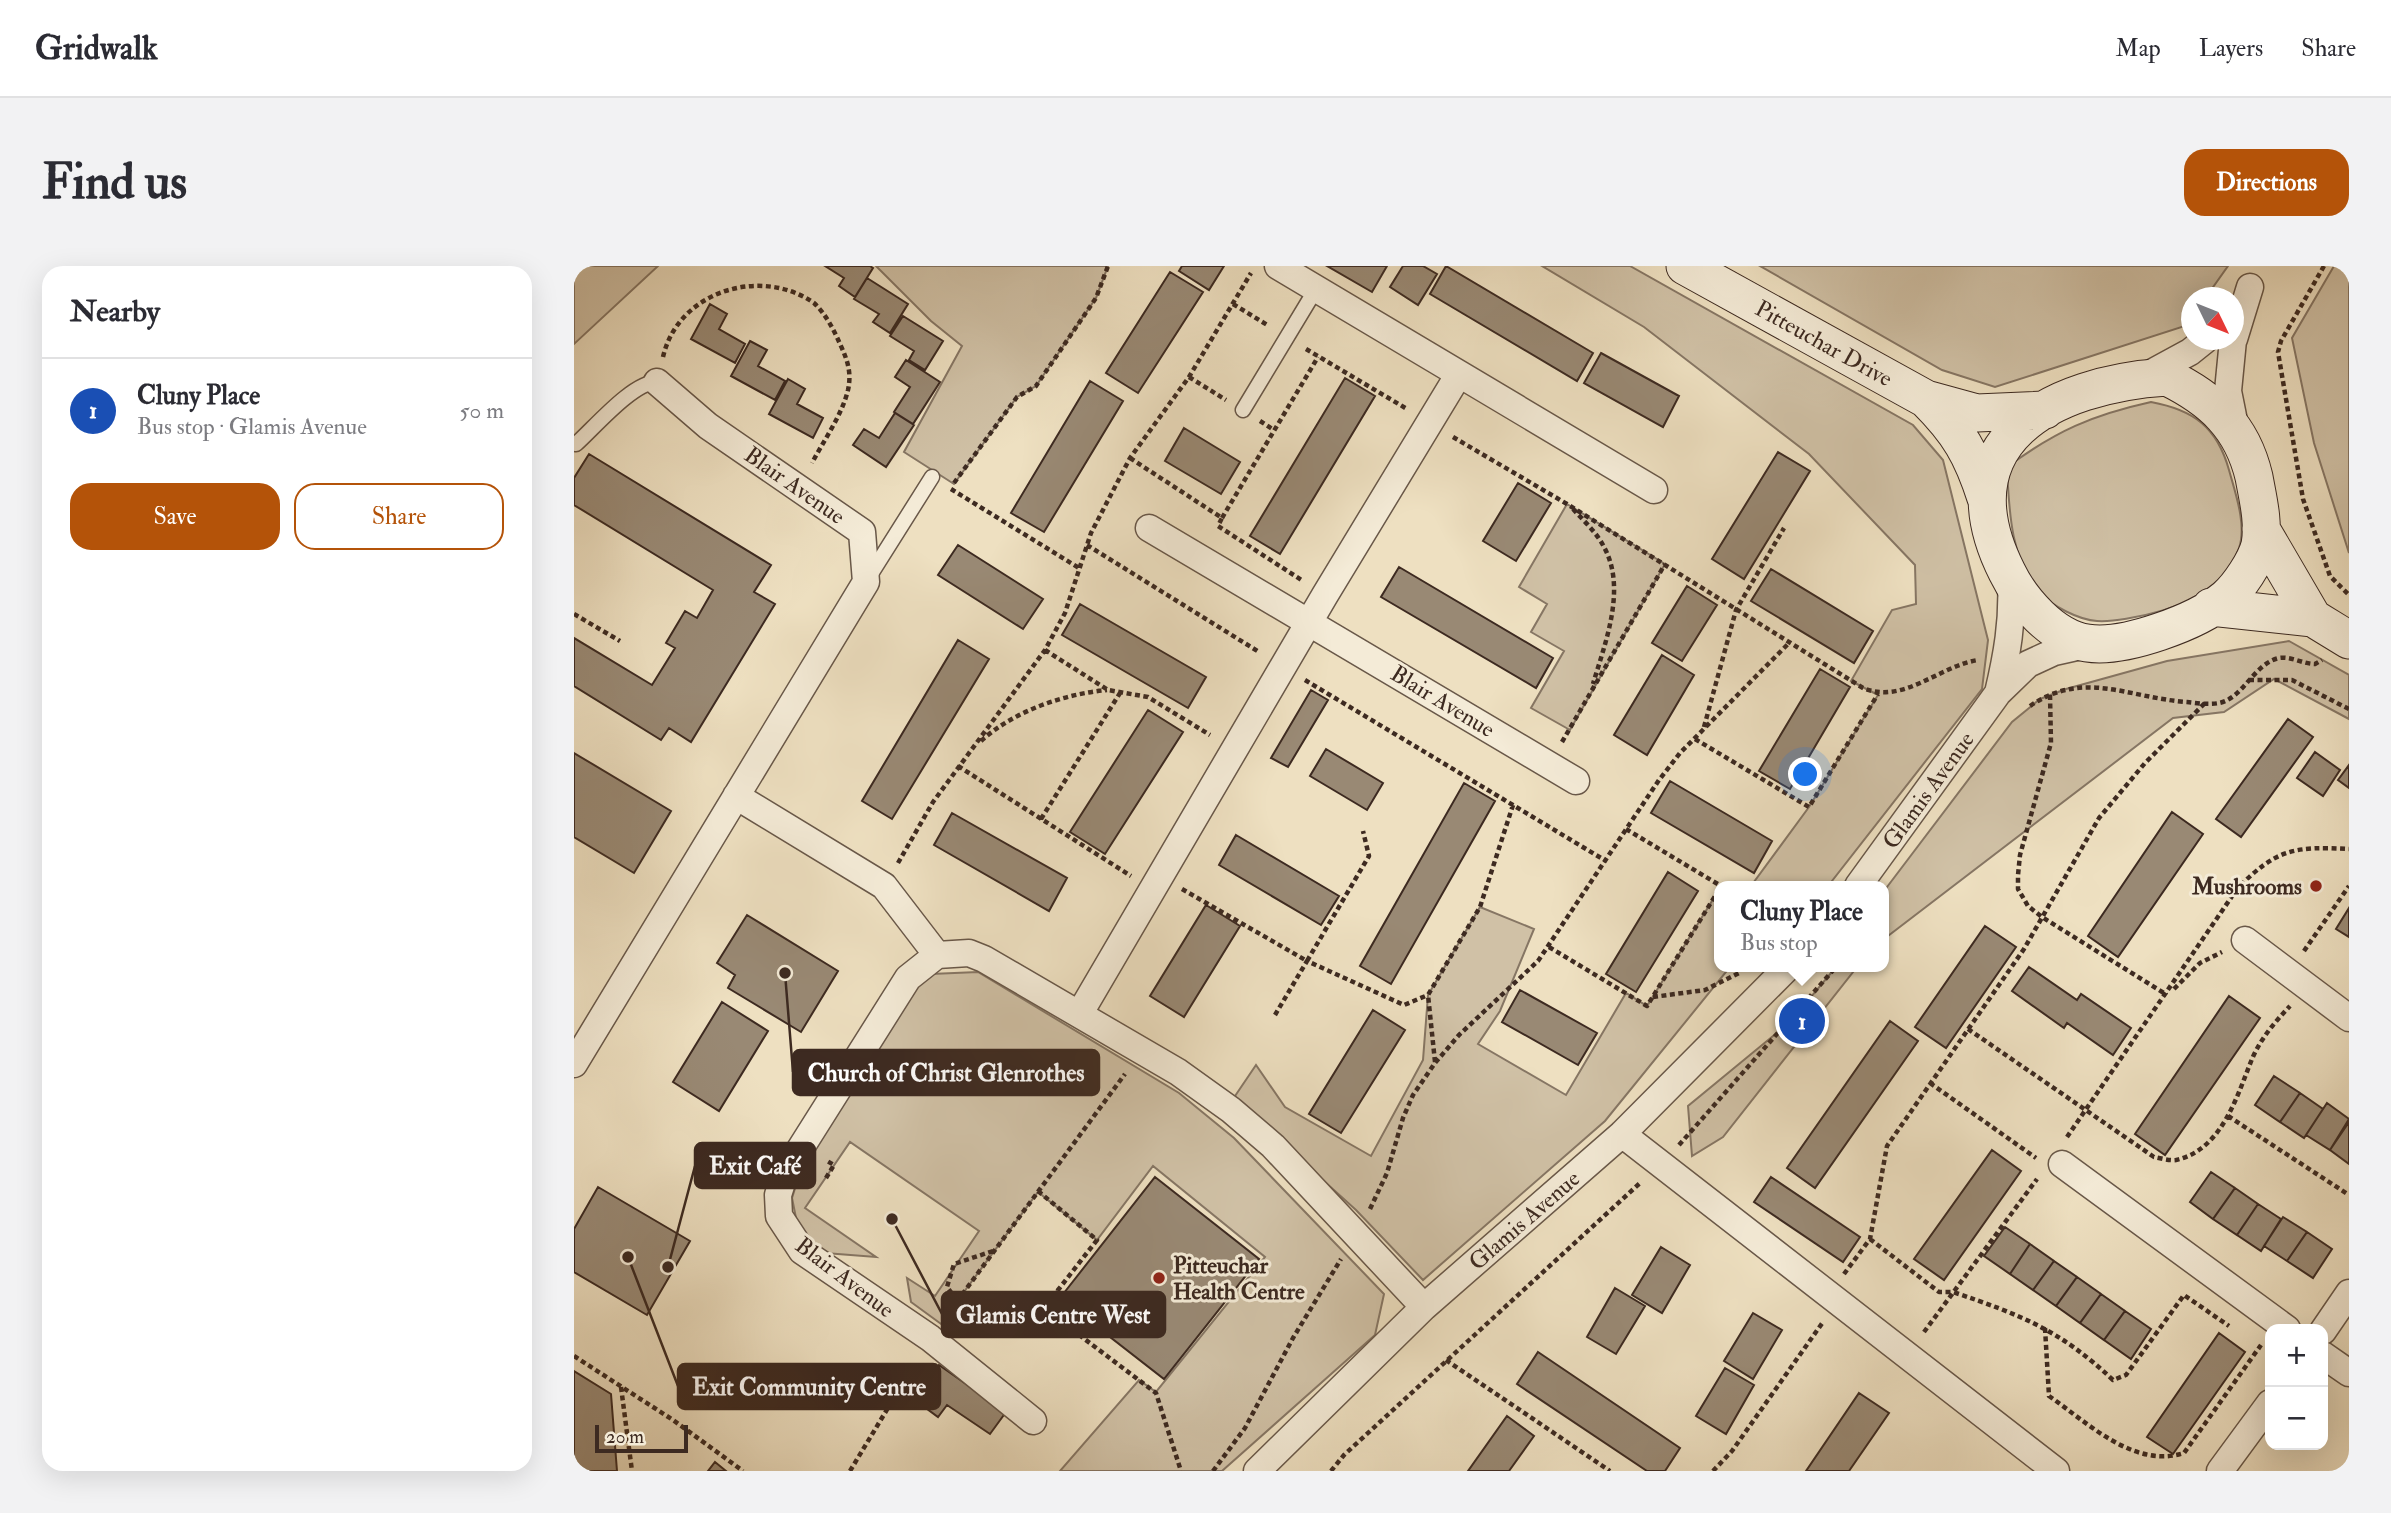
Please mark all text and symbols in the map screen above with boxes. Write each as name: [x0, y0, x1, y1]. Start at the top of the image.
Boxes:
text: Gridwalk: [35, 28, 158, 69]
text: Map: [2116, 33, 2161, 64]
text: Layers: [2199, 33, 2263, 64]
text: Share: [2301, 33, 2356, 64]
button: Directions: [2184, 149, 2349, 216]
text: Find us: [42, 152, 187, 213]
north arrow: [2181, 287, 2244, 350]
text: Nearby: [70, 293, 160, 330]
street label: Pitteuchar Drive: [1750, 294, 1898, 393]
text: Cluny Place: [137, 380, 260, 412]
text: 1: [89, 396, 97, 425]
text: 50 m: [460, 396, 504, 425]
text: Bus stop · Glamis Avenue: [137, 412, 367, 441]
street label: Blair Avenue: [739, 440, 851, 531]
button: Save: [70, 483, 280, 550]
button: Share: [294, 483, 504, 550]
street label: Blair Avenue: [1385, 659, 1500, 744]
street label: Glamis Avenue: [1876, 726, 1981, 855]
your location: [1788, 757, 1822, 791]
place label: Mushrooms: [2191, 872, 2302, 901]
marker: Mushrooms: [2308, 878, 2324, 894]
popup: [1714, 881, 1889, 972]
text: Cluny Place: [1740, 896, 1863, 928]
text: Bus stop: [1740, 928, 1818, 957]
pin: 1: [1779, 995, 1825, 1047]
callout: Church of Christ Glenrothes: [793, 1050, 1099, 1095]
text: Church of Christ Glenrothes: [807, 1058, 1085, 1089]
callout: Exit Café: [695, 1143, 815, 1188]
text: Exit Café: [709, 1151, 802, 1182]
street label: Glamis Avenue: [1463, 1164, 1586, 1277]
street label: Blair Avenue: [789, 1231, 900, 1324]
place label: Pitteuchar Health Centre: [1173, 1251, 1305, 1306]
marker: Pitteuchar Health Centre: [1151, 1270, 1167, 1286]
callout: Glamis Centre West: [942, 1292, 1165, 1337]
text: Glamis Centre West: [956, 1300, 1150, 1331]
map controls: [2265, 1324, 2328, 1450]
button: +: [2265, 1324, 2328, 1387]
callout: Exit Community Centre: [678, 1364, 940, 1409]
text: Exit Community Centre: [692, 1372, 926, 1403]
button: −: [2265, 1387, 2328, 1450]
scale bar: [595, 1422, 688, 1454]
text: 20 m: [606, 1425, 644, 1449]

